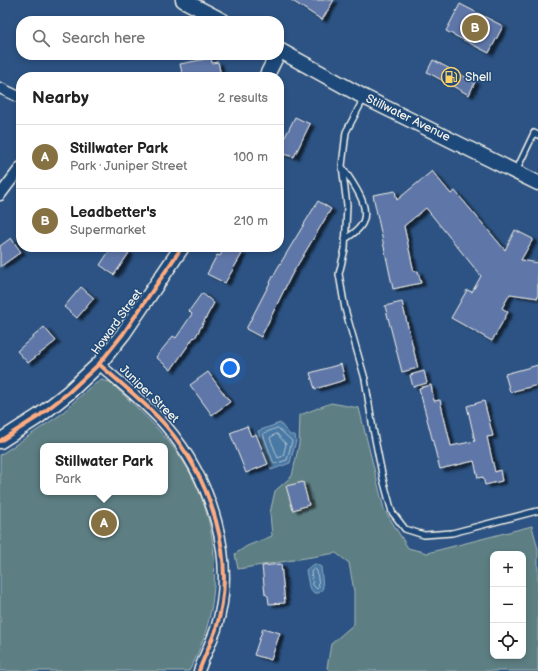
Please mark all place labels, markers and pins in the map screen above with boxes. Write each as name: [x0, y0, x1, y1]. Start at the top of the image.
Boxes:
pin: B: [462, 13, 488, 43]
fuel station icon: Shell: [440, 66, 462, 88]
place label: Shell: [465, 70, 491, 85]
pin: A: [91, 508, 117, 538]

